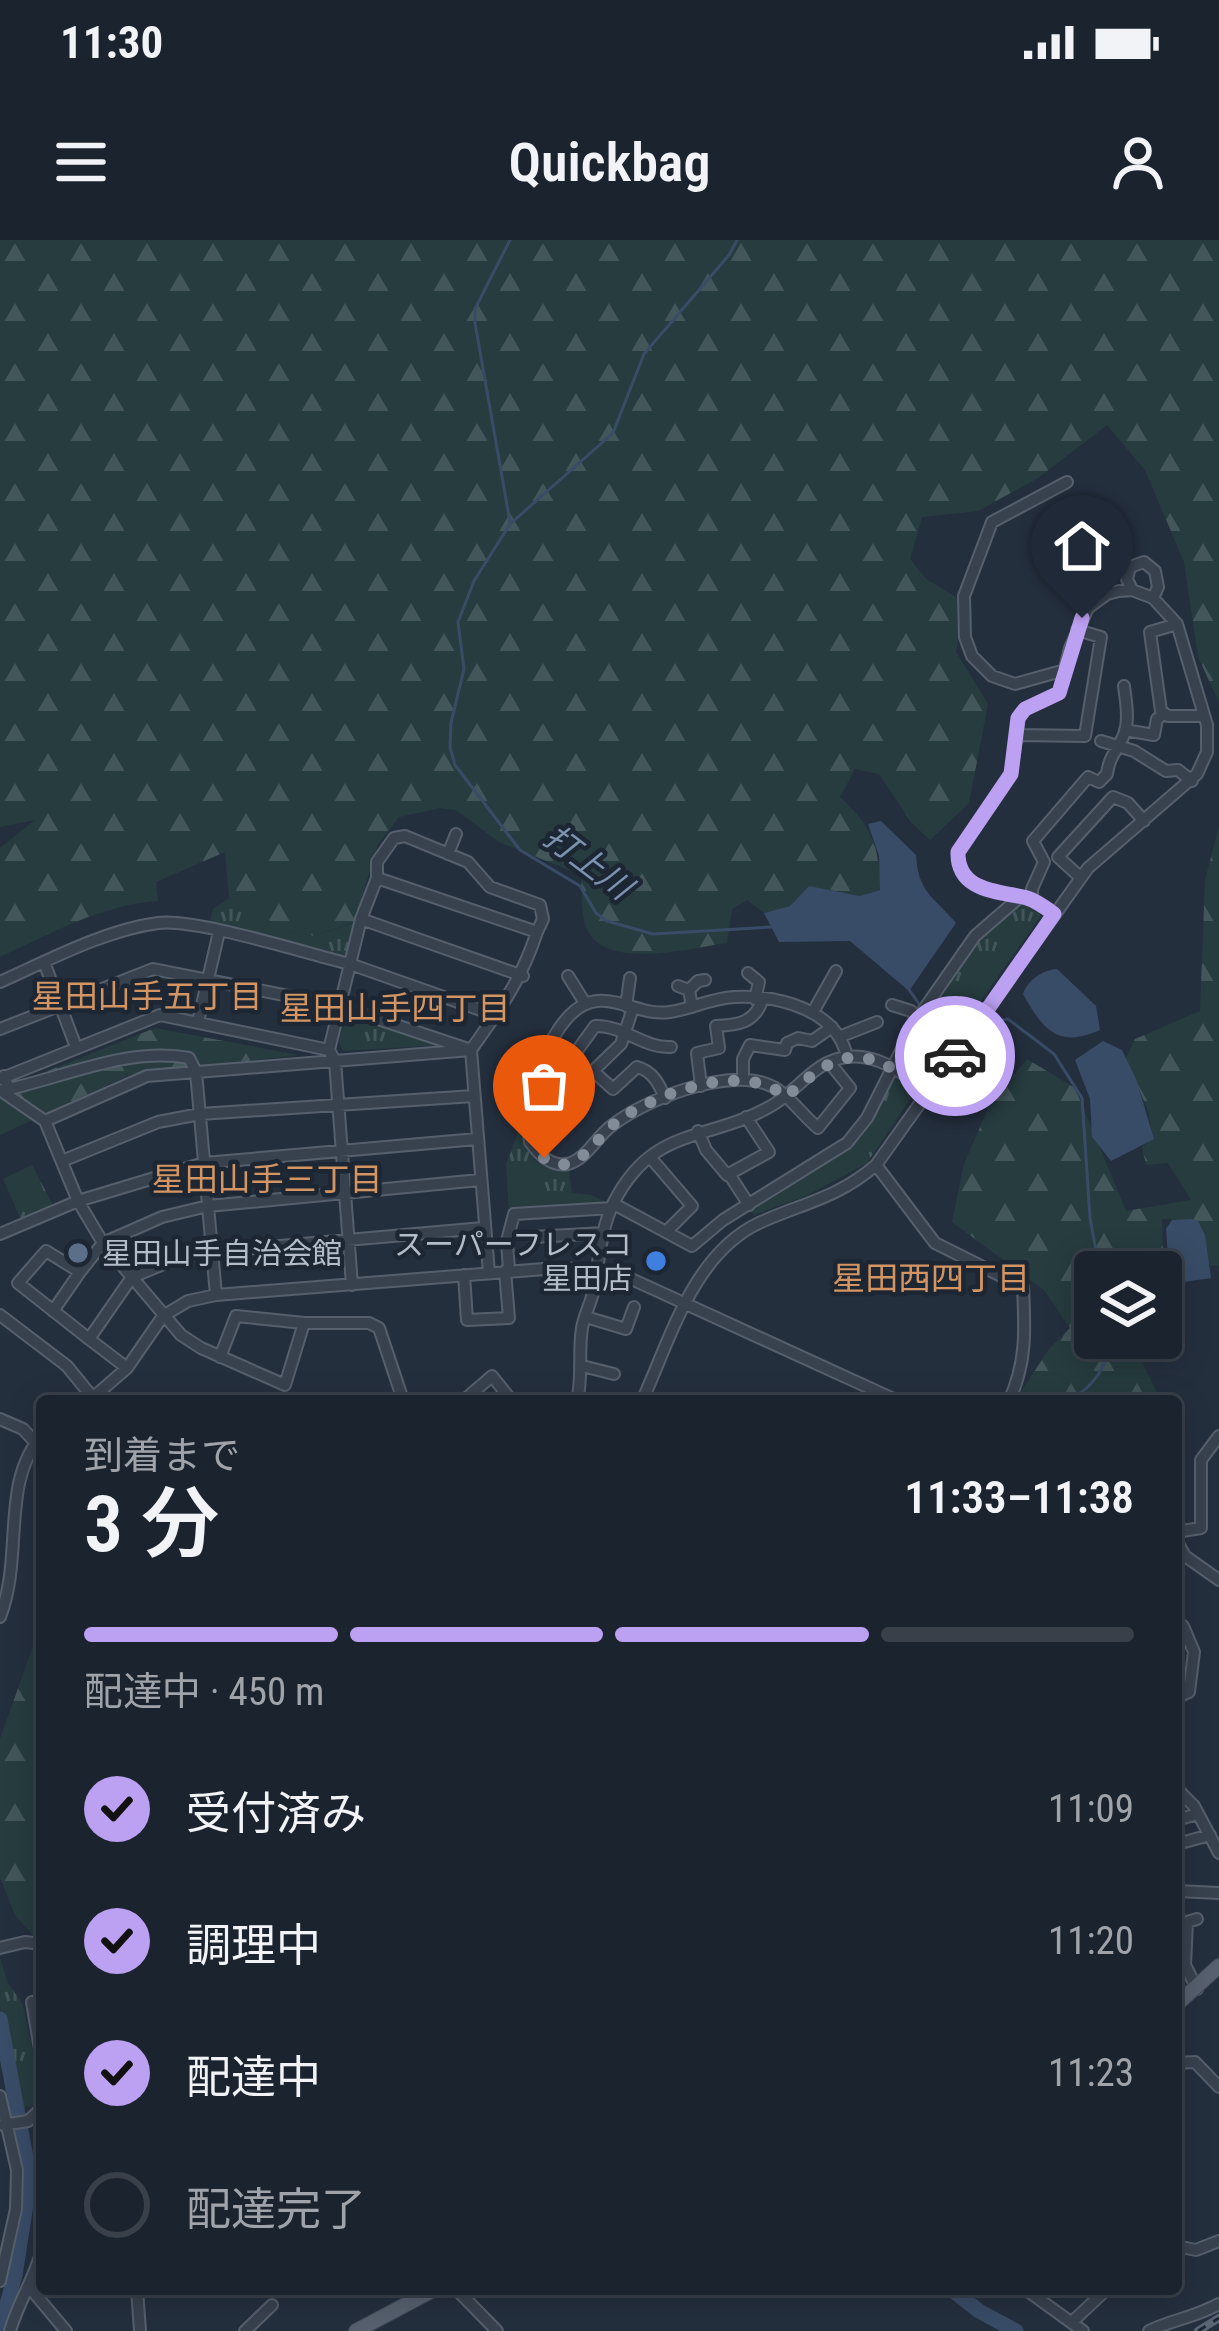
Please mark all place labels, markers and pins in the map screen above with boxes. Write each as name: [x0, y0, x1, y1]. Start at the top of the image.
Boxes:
pin: [1031, 495, 1133, 618]
pin: [493, 1035, 595, 1158]
place label: スーパーフレスコ 星田店: [394, 1227, 632, 1296]
place label: 星田山手自治会館: [102, 1236, 342, 1271]
marker: 星田山手自治会館: [65, 1240, 91, 1266]
marker: スーパーフレスコ 星田店: [643, 1248, 669, 1274]

